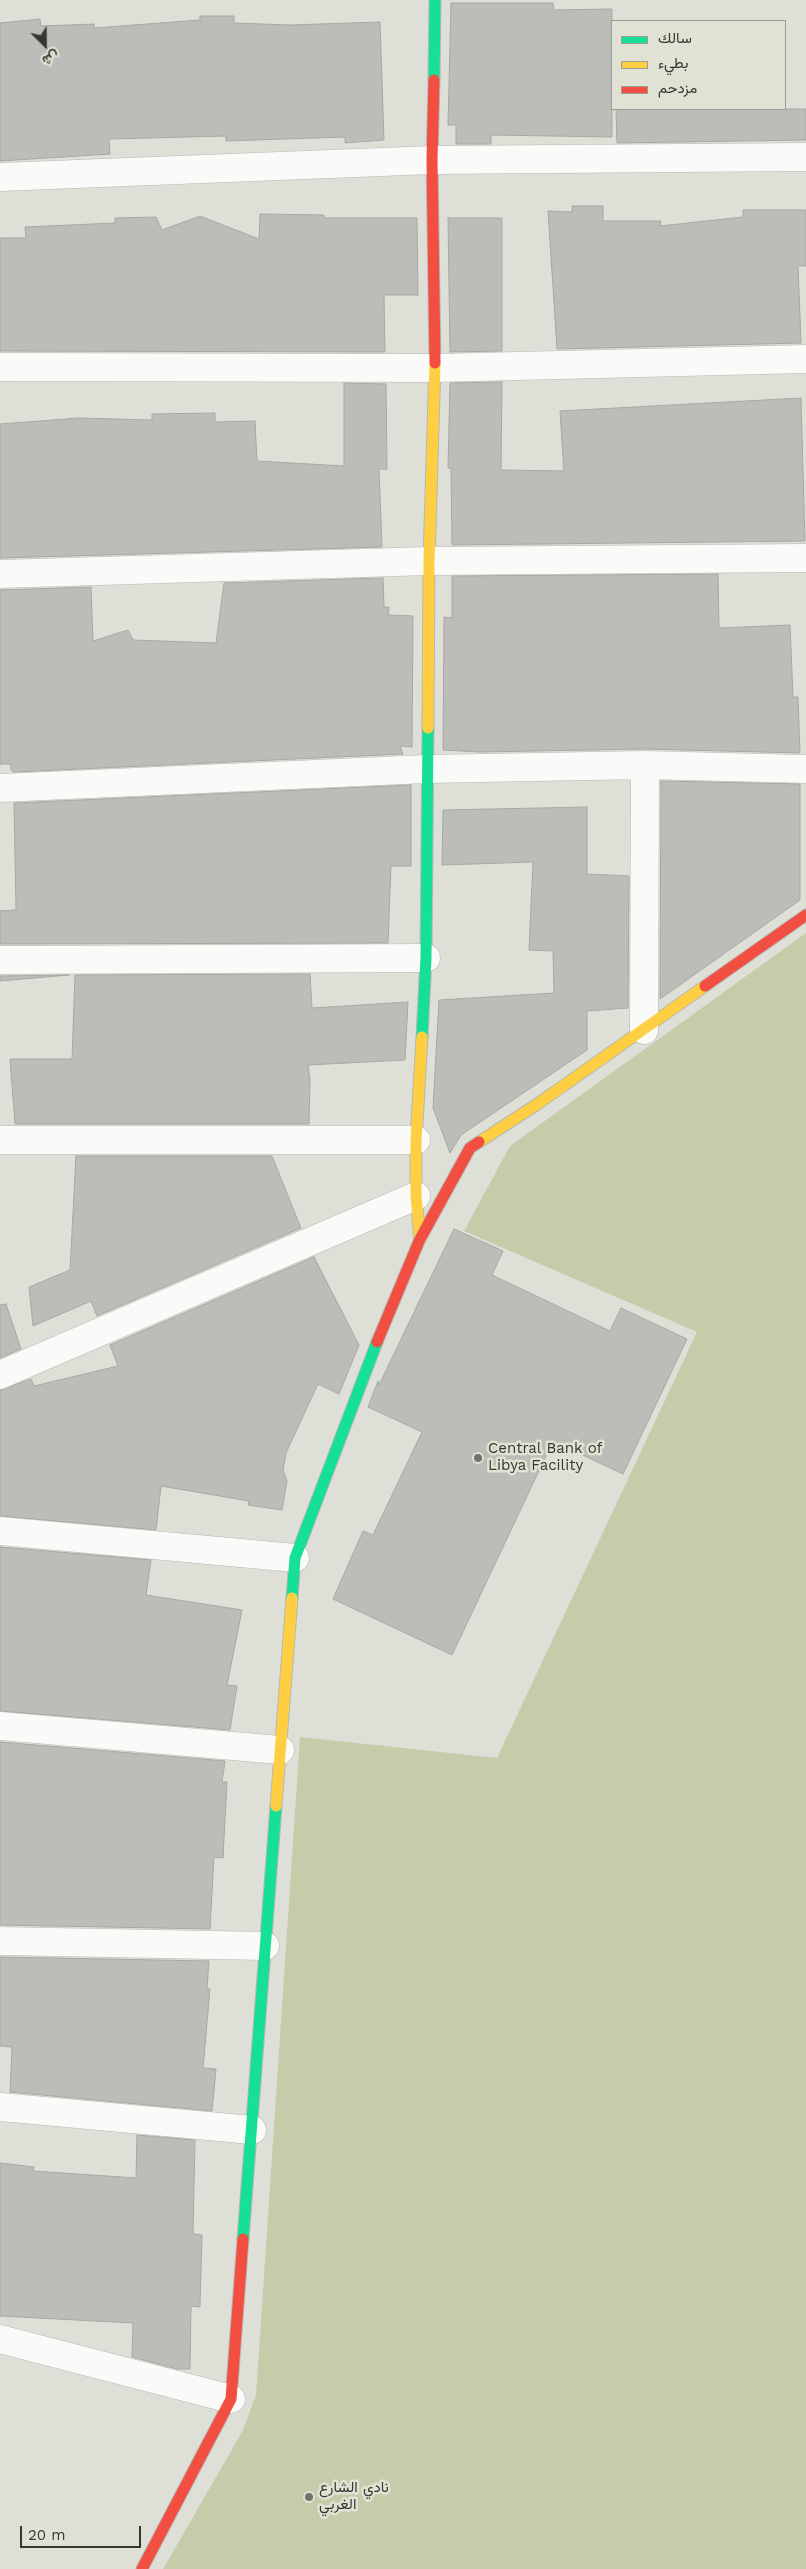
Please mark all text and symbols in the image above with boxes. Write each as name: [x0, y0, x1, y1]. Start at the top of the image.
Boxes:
north arrow: [20, 20, 70, 70]
legend: [611, 20, 786, 110]
text: سالك: [658, 29, 692, 47]
text: ش: [40, 48, 62, 69]
text: بطيء: [658, 54, 688, 72]
text: مزدحم: [658, 79, 697, 97]
place label: Central Bank of Libya Facility: [488, 1440, 602, 1475]
marker: Central Bank of Libya Facility: [472, 1452, 484, 1464]
place label: نادي الشارع الغربي: [319, 2479, 389, 2514]
marker: نادي الشارع الغربي: [303, 2491, 315, 2503]
scale bar: [22, 2516, 144, 2548]
text: 20 m: [28, 2526, 66, 2544]

